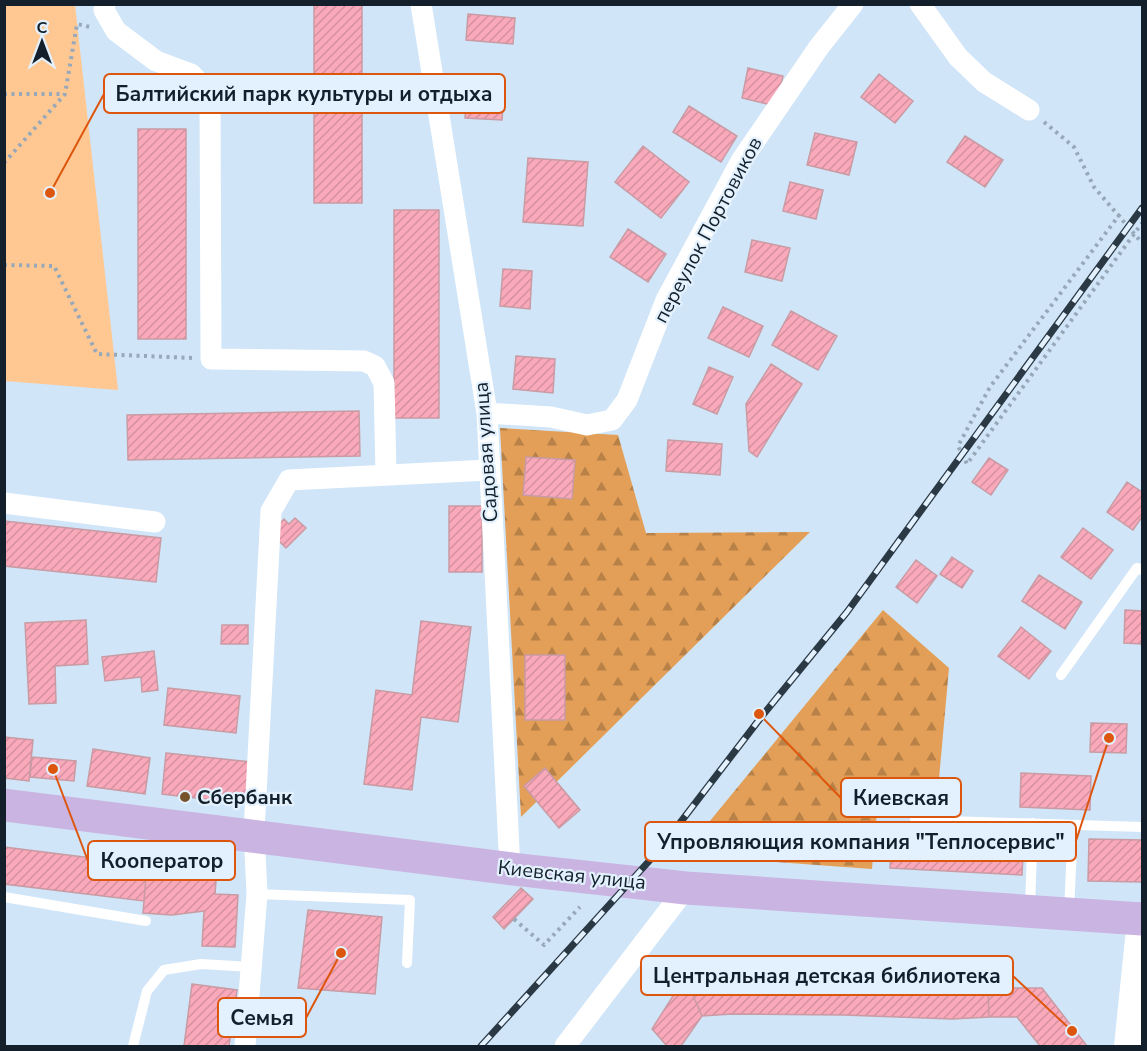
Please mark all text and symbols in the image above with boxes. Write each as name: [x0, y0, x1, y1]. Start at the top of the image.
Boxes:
north arrow: [12, 12, 72, 72]
text: С: [37, 17, 48, 39]
callout: Балтийский парк культуры и отдыха: [104, 74, 505, 113]
text: Балтийский парк культуры и отдыха: [115, 80, 493, 108]
street label: переулок Портовиков: [647, 132, 769, 328]
street label: Садовая улица: [468, 381, 504, 523]
callout: Киевская: [841, 778, 961, 817]
place label: Сбербанк: [197, 784, 293, 811]
text: Киевская: [853, 784, 949, 812]
marker: Сбербанк: [178, 790, 192, 804]
callout: Упровляющия компания "Теплосервис": [645, 822, 1076, 861]
text: Упровляющия компания "Теплосервис": [656, 828, 1065, 856]
callout: Кооператор: [88, 841, 235, 880]
text: Кооператор: [101, 847, 223, 875]
street label: Киевская улица: [497, 854, 647, 896]
callout: Центральная детская библиотека: [641, 956, 1013, 995]
text: Центральная детская библиотека: [653, 962, 1001, 990]
callout: Семья: [218, 998, 306, 1037]
text: Семья: [230, 1004, 294, 1032]

